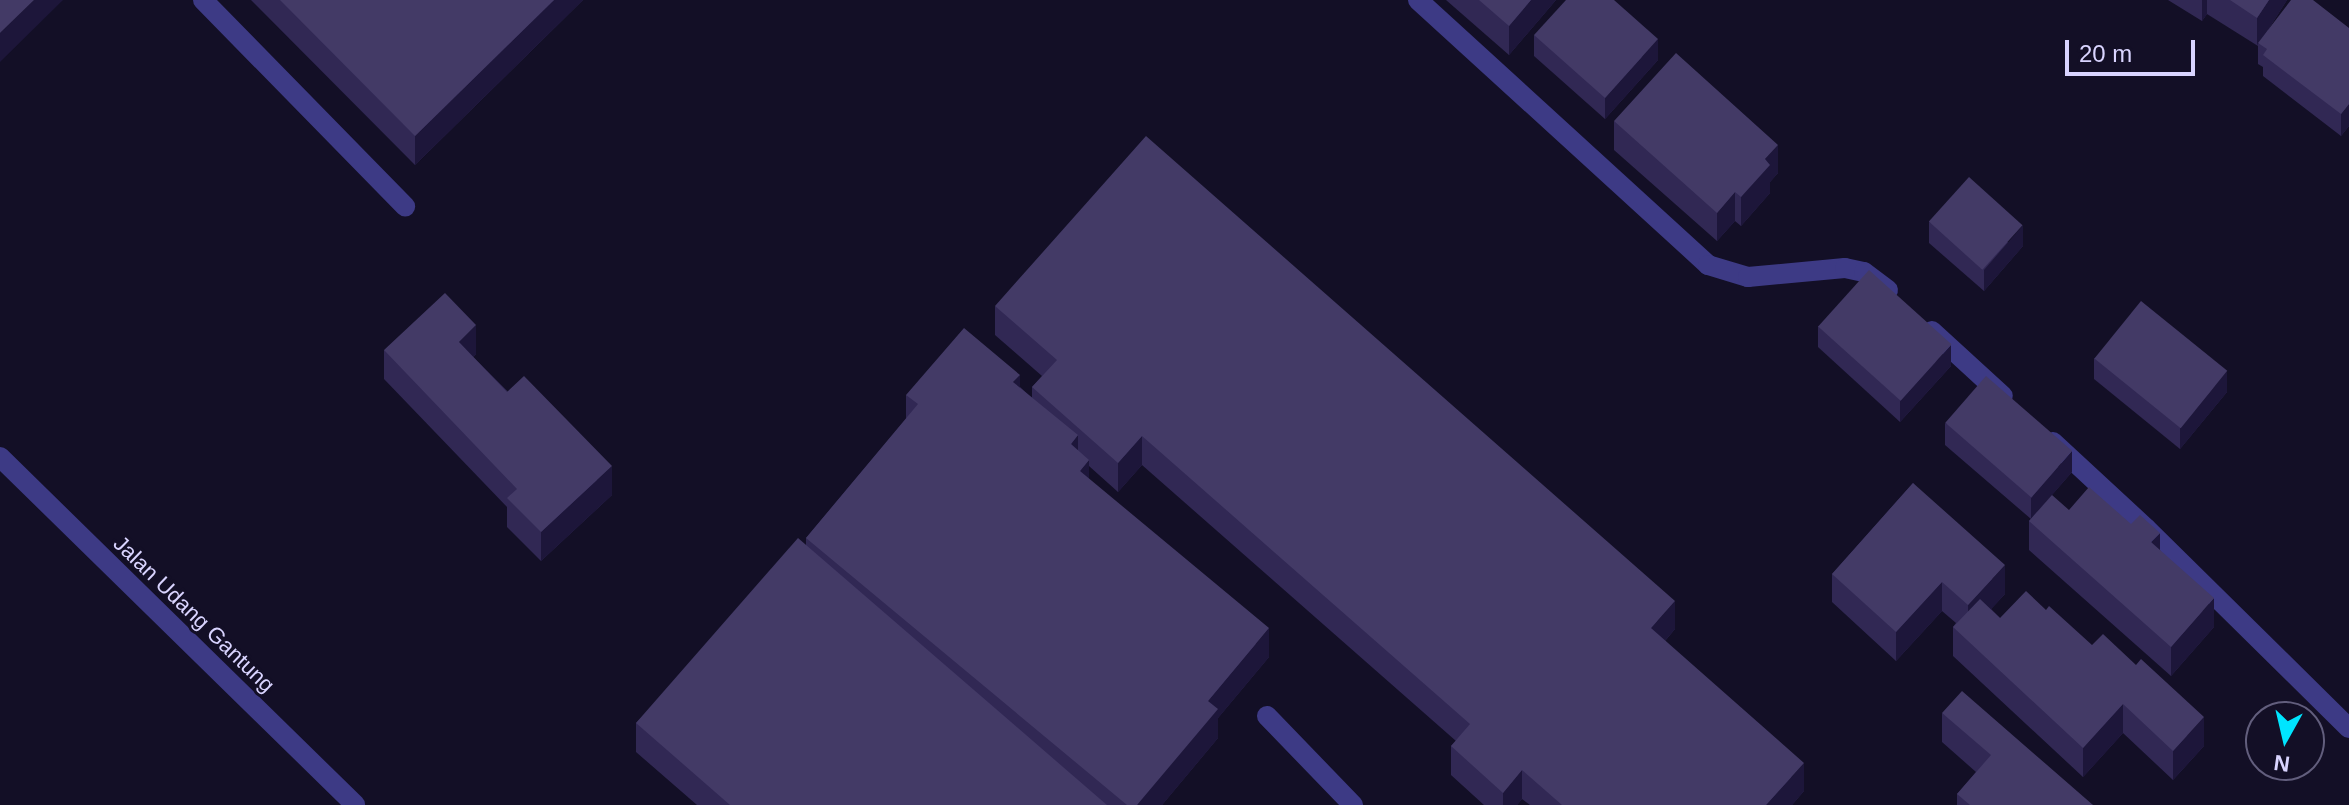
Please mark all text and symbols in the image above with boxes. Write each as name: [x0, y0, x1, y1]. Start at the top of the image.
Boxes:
scale bar: [2069, 24, 2199, 74]
text: 20 m: [2079, 40, 2132, 67]
street label: Jalan Udang Gantung: [108, 530, 280, 698]
north arrow: [2245, 701, 2325, 781]
text: N: [2272, 750, 2291, 777]

